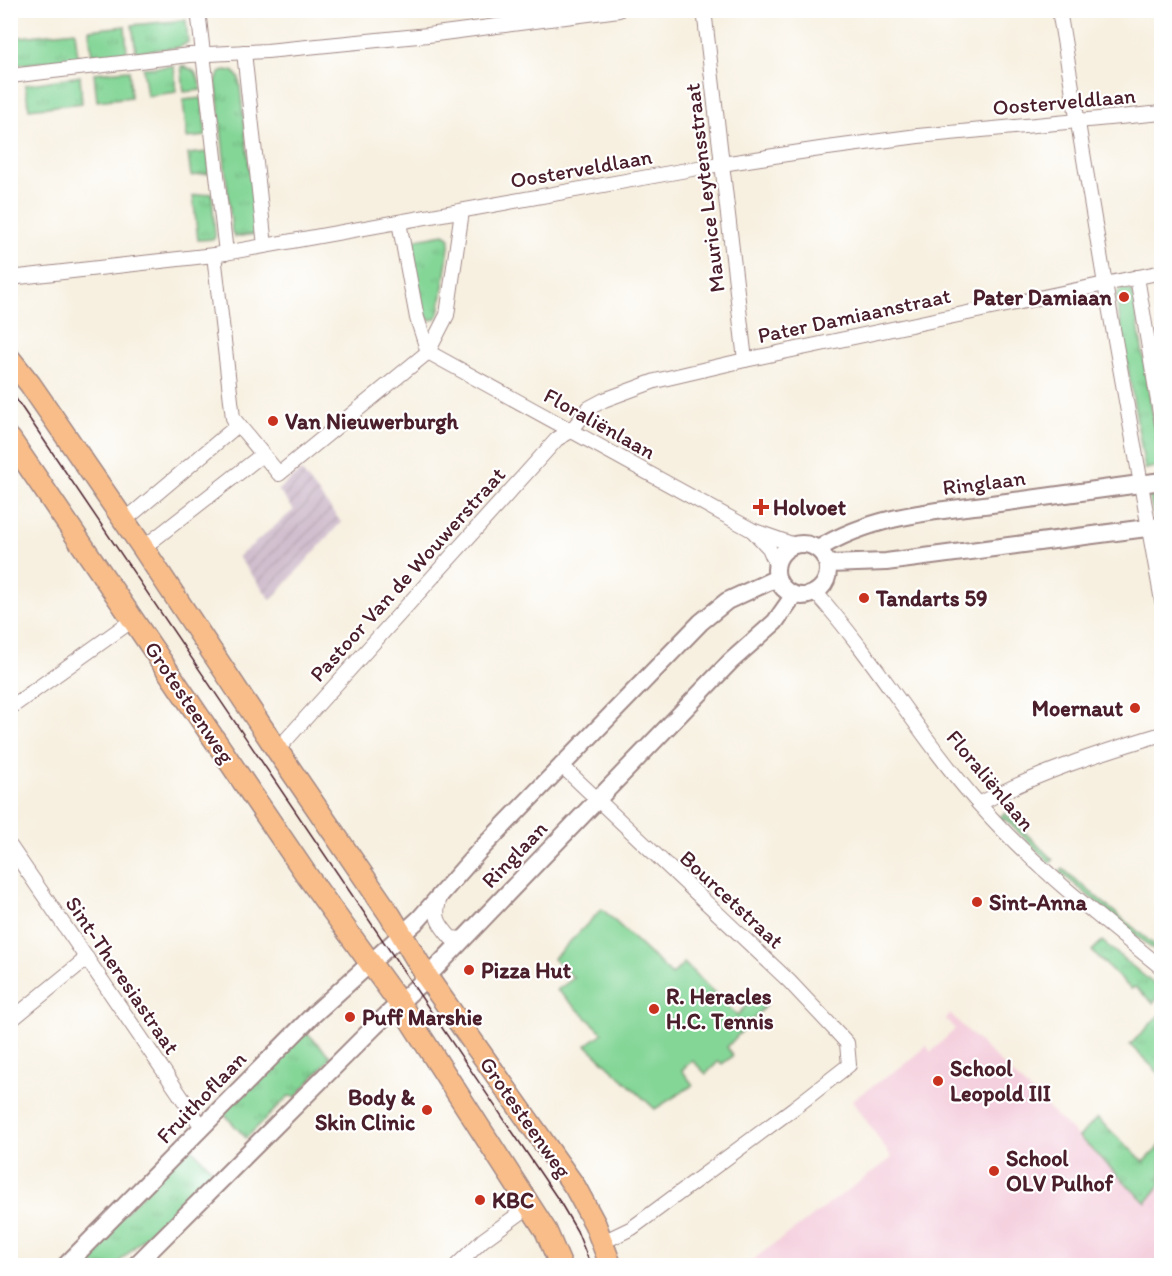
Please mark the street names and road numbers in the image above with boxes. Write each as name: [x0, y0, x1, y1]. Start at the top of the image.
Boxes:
street label: Maurice Leytensstraat: [678, 82, 731, 294]
street label: Oosterveldlaan: [991, 82, 1137, 121]
street label: Oosterveldlaan: [508, 143, 654, 194]
street label: Pater Damiaanstraat: [755, 282, 953, 349]
street label: Floraliënlaan: [539, 382, 661, 465]
street label: Pastoor Van de Wouwerstraat: [304, 461, 511, 687]
street label: Ringlaan: [941, 464, 1028, 501]
street label: Grotesteenweg: [139, 636, 241, 769]
street label: Floraliënlaan: [941, 724, 1041, 837]
street label: Ringlaan: [476, 815, 553, 894]
street label: Bourcetstraat: [674, 844, 789, 954]
street label: Sint-Theresiastraat: [60, 891, 186, 1060]
street label: Fruithoflaan: [151, 1045, 252, 1149]
street label: Grotesteenweg: [474, 1052, 578, 1184]

